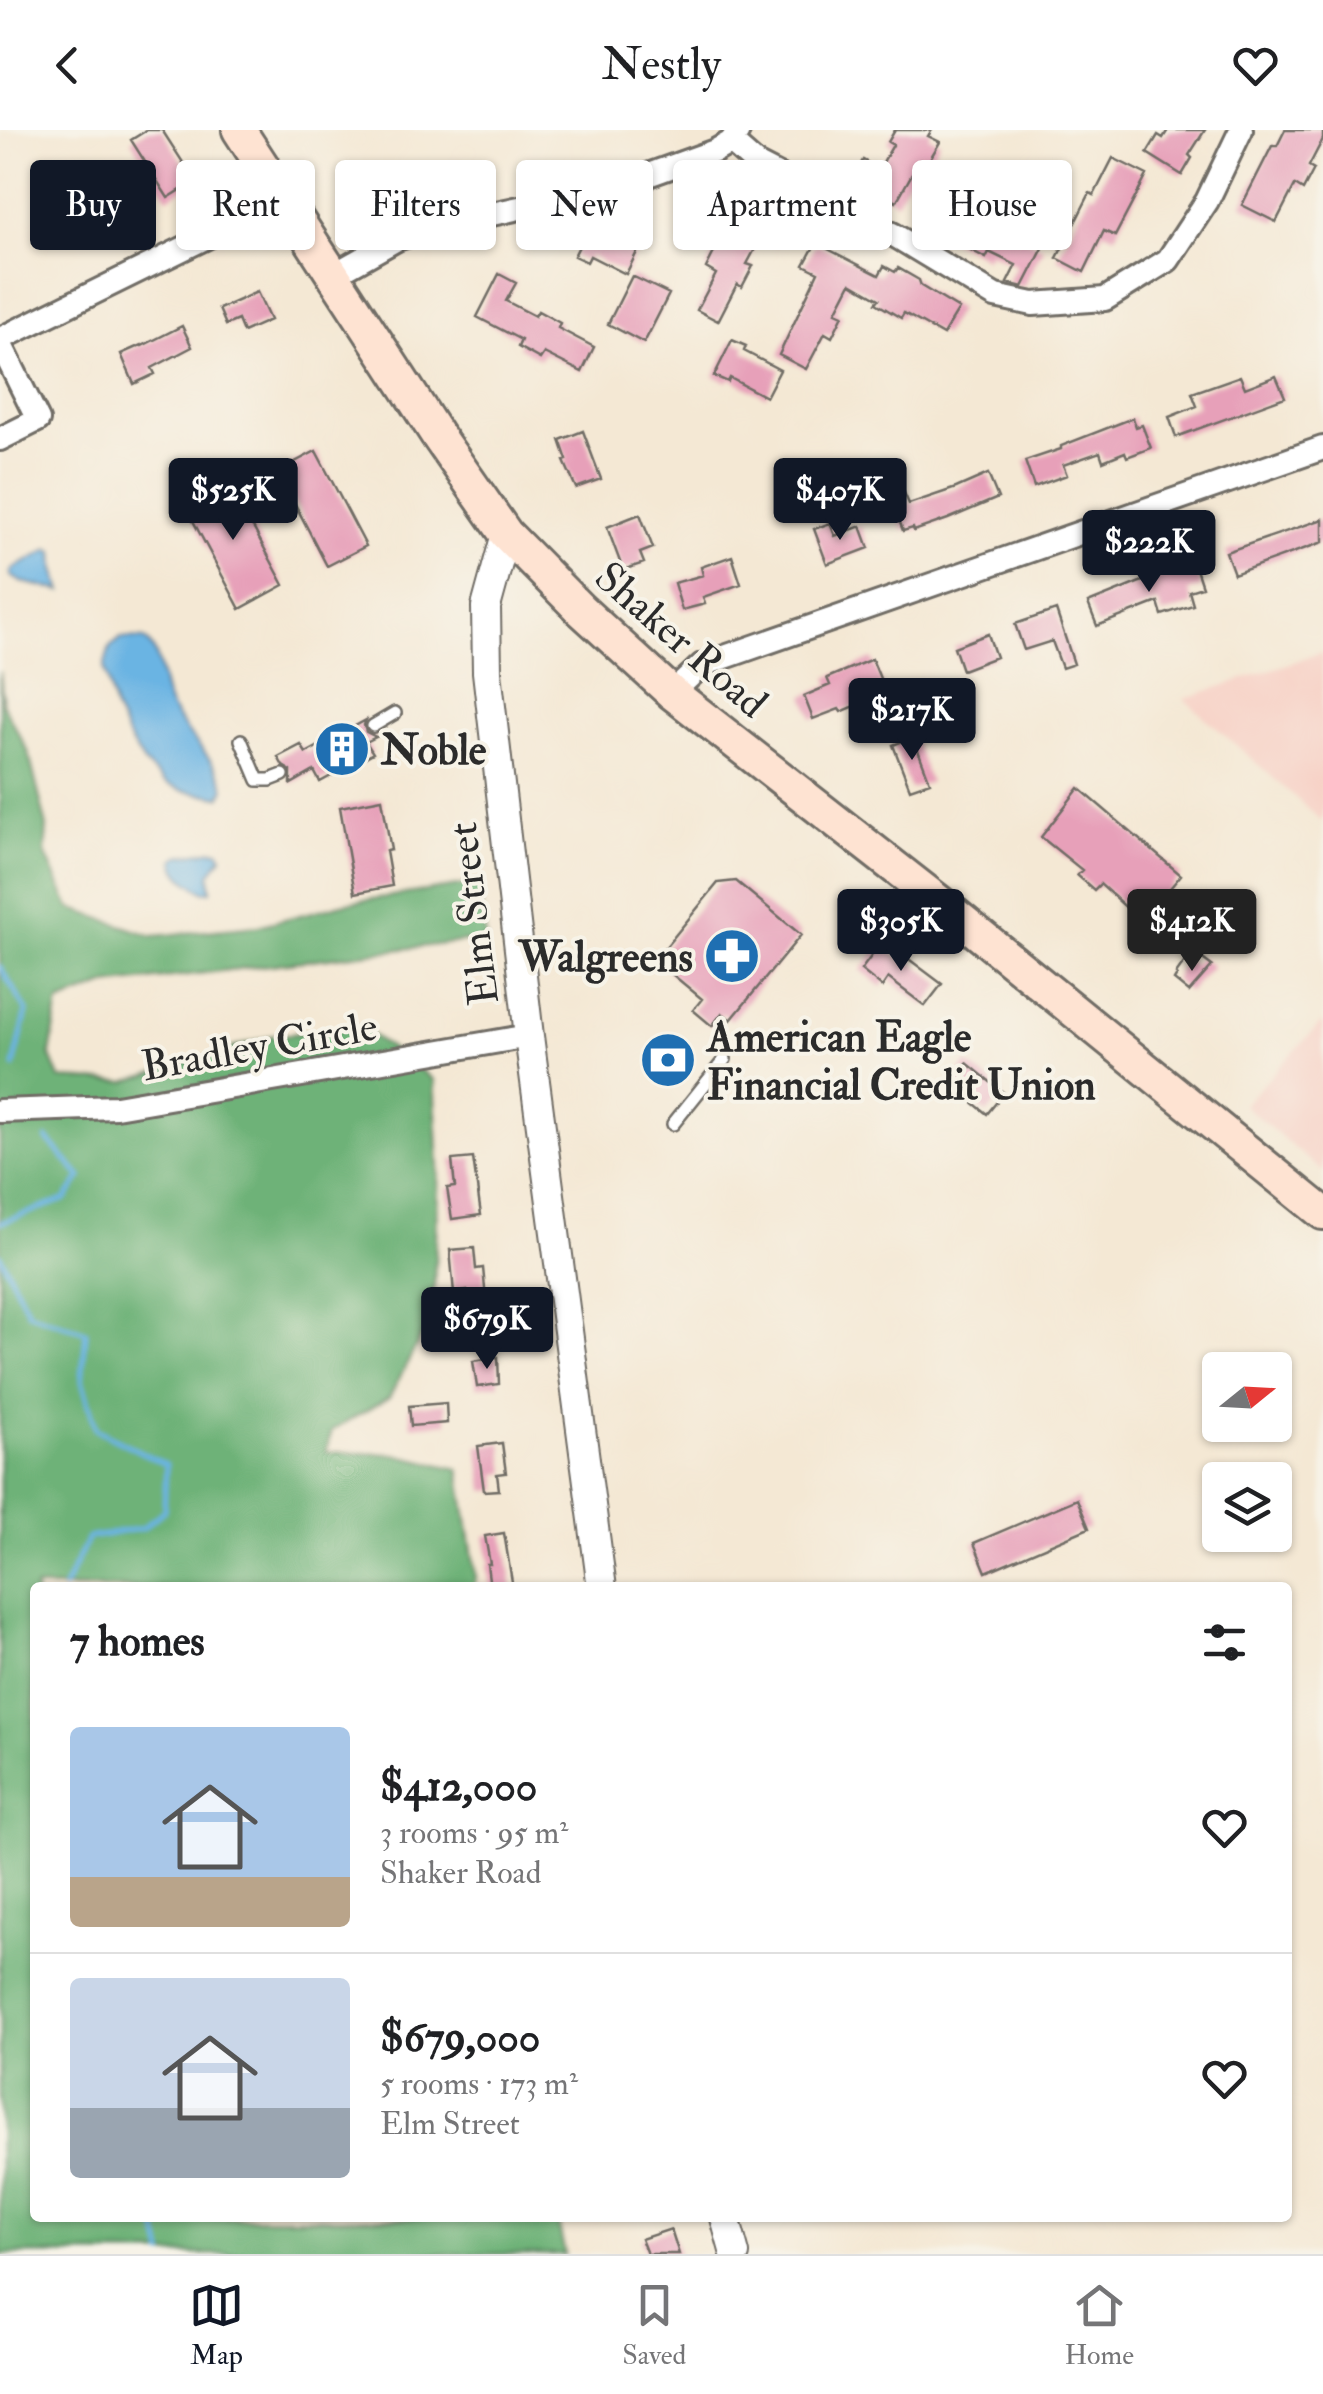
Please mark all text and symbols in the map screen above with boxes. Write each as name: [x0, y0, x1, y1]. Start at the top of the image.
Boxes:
text: Nestly: [602, 37, 721, 93]
icon: back: [40, 38, 95, 93]
icon: heart: [1228, 38, 1283, 93]
chip: Buy: [30, 160, 156, 250]
chip: Rent: [176, 160, 315, 250]
chip: Filters: [335, 160, 496, 250]
chip: New: [516, 160, 653, 250]
chip: Apartment: [673, 160, 892, 250]
chip: House: [912, 160, 1072, 250]
pin: $525K: [163, 458, 303, 543]
pin: $407K: [770, 458, 910, 543]
text: $525K: [191, 470, 275, 510]
text: $407K: [796, 470, 884, 510]
pin: $222K: [1079, 510, 1219, 595]
text: $222K: [1104, 522, 1194, 562]
street label: Shaker Road: [584, 551, 778, 730]
pin: $217K: [842, 678, 982, 763]
text: $217K: [871, 690, 953, 730]
building icon: Noble: [312, 719, 372, 779]
place label: Noble: [380, 725, 487, 777]
street label: Elm Street: [437, 819, 511, 1008]
pin: $305K: [831, 889, 971, 974]
pin: $412K: [1122, 889, 1262, 974]
text: $305K: [859, 901, 943, 941]
text: $412K: [1149, 901, 1235, 941]
pharmacy icon: Walgreens: [702, 926, 762, 986]
place label: Walgreens: [518, 932, 693, 984]
street label: Bradley Circle: [137, 1001, 381, 1093]
place label: American Eagle Financial Credit Union: [705, 1012, 1096, 1112]
bank icon: American Eagle Financial Credit Union: [638, 1030, 698, 1090]
pin: $679K: [417, 1287, 557, 1372]
text: $679K: [443, 1299, 531, 1339]
north arrow: [1202, 1352, 1292, 1442]
map controls: [1202, 1352, 1292, 1552]
button: layers: [1202, 1462, 1292, 1552]
icon: filters: [1197, 1615, 1252, 1670]
text: 7 homes: [70, 1616, 205, 1668]
text: $412,000: [380, 1761, 537, 1813]
icon: home: [150, 1767, 270, 1887]
icon: heart: [1197, 1800, 1252, 1855]
text: 3 rooms · 95 m²: [380, 1813, 568, 1853]
text: Shaker Road: [380, 1853, 541, 1893]
text: $679,000: [380, 2012, 540, 2064]
icon: home: [150, 2018, 270, 2138]
icon: heart: [1197, 2051, 1252, 2106]
text: 5 rooms · 173 m²: [380, 2064, 578, 2104]
text: Elm Street: [380, 2104, 520, 2144]
tab: Map: [189, 2278, 244, 2373]
tab: Saved: [622, 2278, 686, 2373]
tab: Home: [1064, 2278, 1134, 2373]

